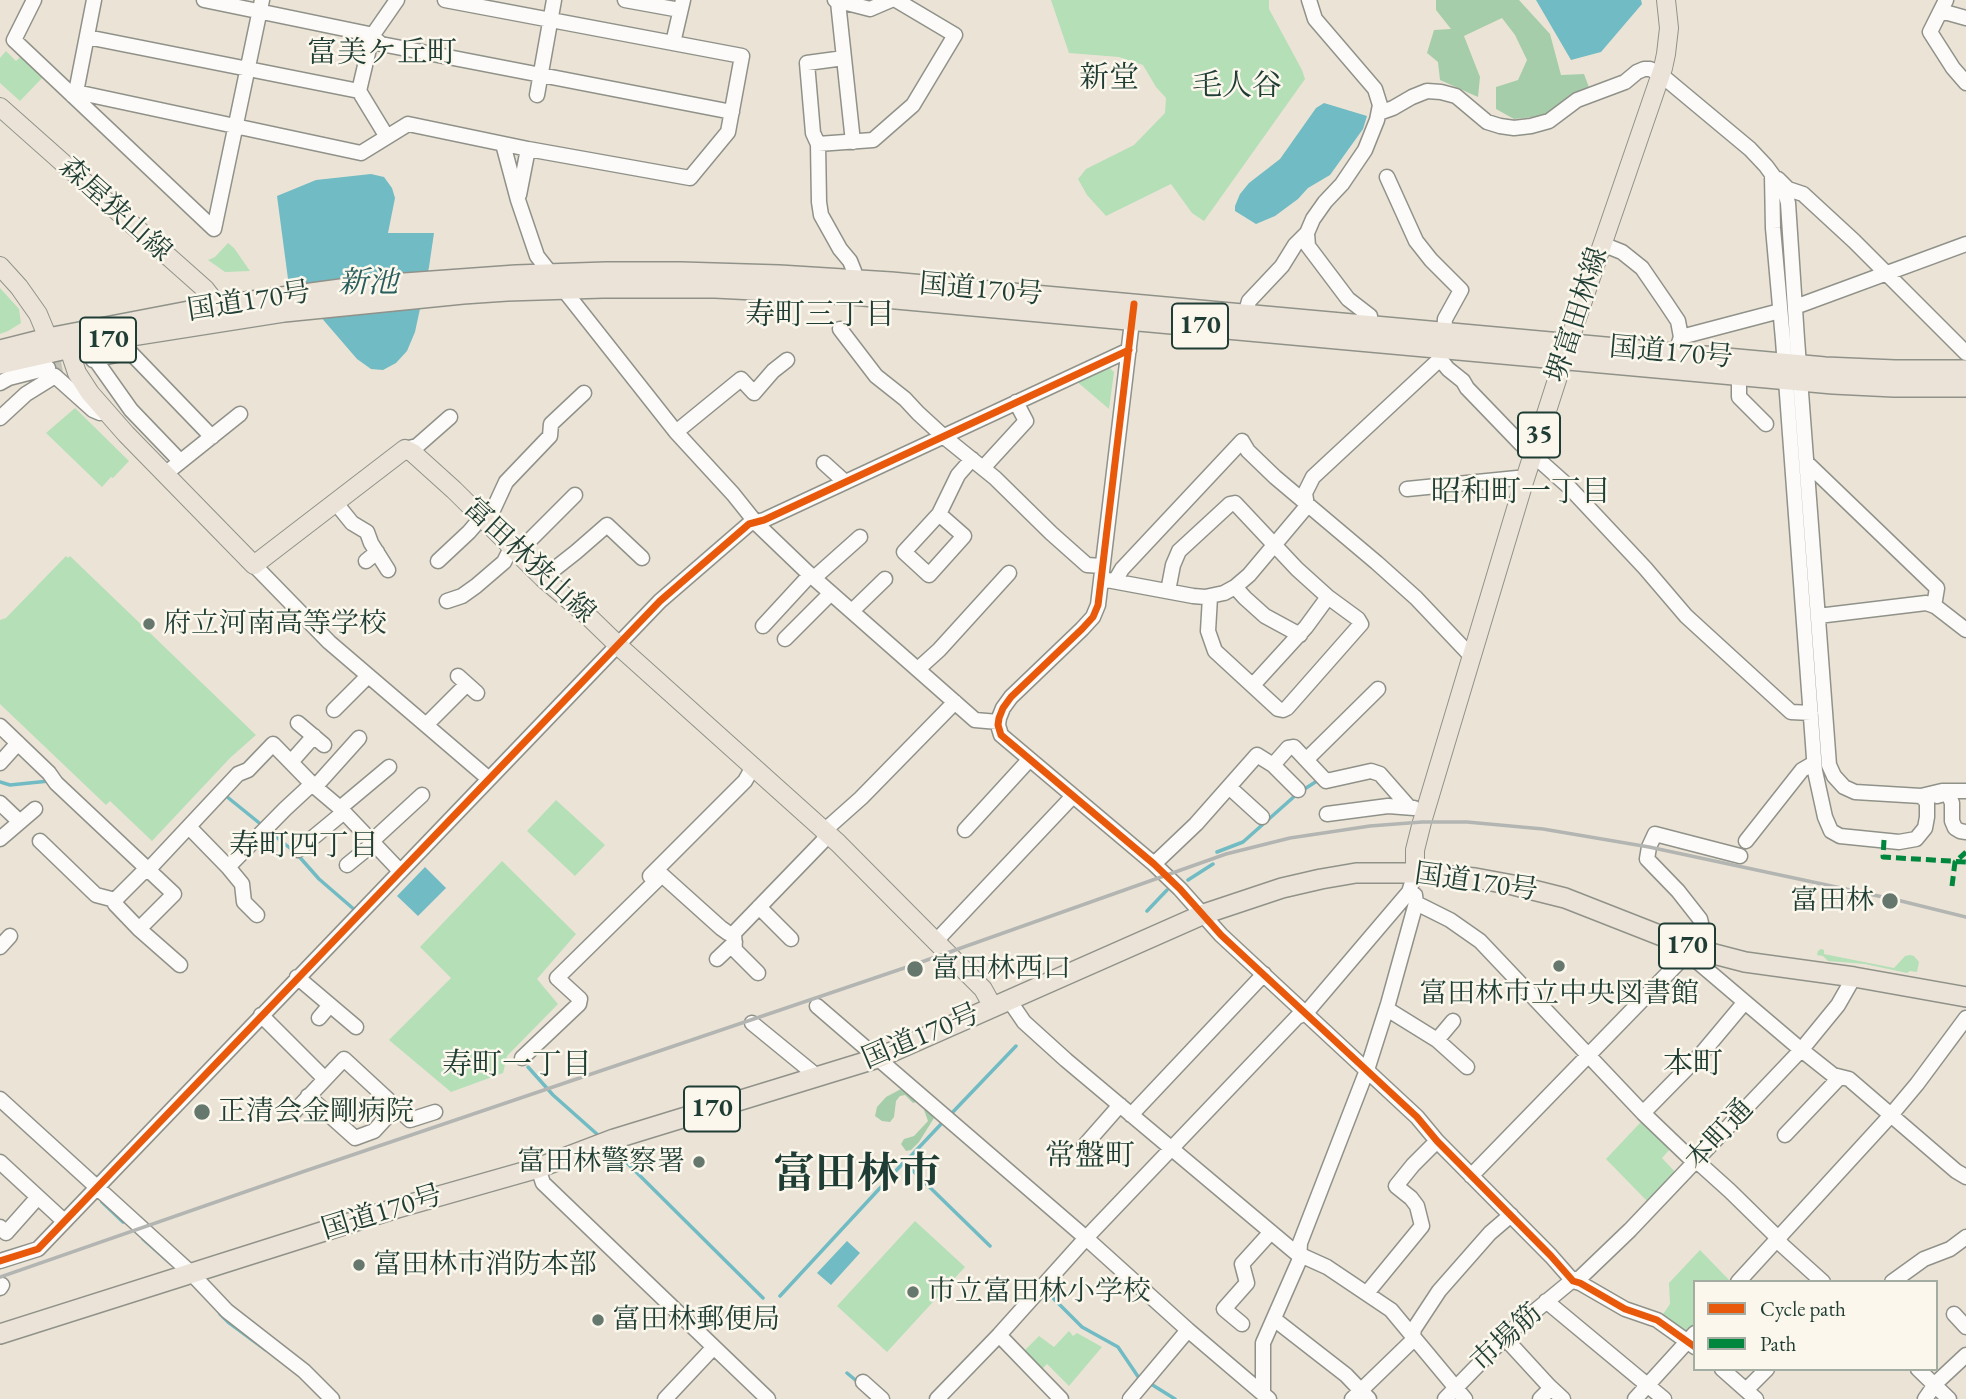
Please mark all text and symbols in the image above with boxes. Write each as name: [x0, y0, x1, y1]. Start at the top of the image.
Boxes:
district label: 富美ケ丘町: [307, 36, 457, 72]
district label: 新堂: [1079, 61, 1139, 97]
district label: 毛人谷: [1192, 69, 1282, 105]
street label: 森屋狭山線: [52, 151, 178, 269]
street label: 堺富田林線: [1540, 243, 1616, 387]
water label: 新池: [338, 266, 398, 302]
street label: 国道170号: [918, 268, 1044, 312]
street label: 国道170号: [185, 276, 313, 328]
district label: 寿町三丁目: [745, 298, 895, 334]
road number: 170: [1172, 304, 1228, 348]
road number: 170: [80, 318, 136, 362]
street label: 国道170号: [1608, 331, 1734, 375]
road number: 35: [1518, 412, 1560, 458]
district label: 昭和町一丁目: [1431, 475, 1611, 511]
street label: 富田林狭山線: [456, 491, 602, 631]
place label: 府立河南高等学校: [163, 607, 387, 641]
marker: 府立河南高等学校: [141, 616, 157, 632]
district label: 寿町四丁目: [229, 829, 379, 865]
street label: 国道170号: [1412, 858, 1540, 908]
place label: 富田林: [1790, 884, 1874, 918]
marker: 富田林: [1880, 891, 1900, 911]
road number: 170: [1659, 923, 1715, 968]
place label: 富田林西口: [931, 952, 1071, 986]
marker: 富田林市立中央図書館: [1551, 958, 1567, 974]
marker: 富田林西口: [905, 959, 925, 979]
place label: 富田林市立中央図書館: [1419, 977, 1699, 1011]
street label: 国道170号: [857, 997, 985, 1077]
district label: 本町: [1663, 1047, 1723, 1083]
district label: 寿町一丁目: [442, 1048, 592, 1084]
road number: 170: [684, 1086, 740, 1132]
street label: 本町通: [1679, 1093, 1761, 1177]
place label: 正清会金剛病院: [218, 1095, 414, 1129]
marker: 正清会金剛病院: [192, 1102, 212, 1122]
district label: 常盤町: [1045, 1139, 1135, 1175]
place label: 富田林警察署: [517, 1145, 685, 1179]
district label: 富田林市: [773, 1151, 941, 1201]
marker: 富田林警察署: [691, 1154, 707, 1170]
street label: 国道170号: [318, 1179, 446, 1247]
place label: 富田林市消防本部: [373, 1248, 597, 1282]
marker: 富田林市消防本部: [351, 1257, 367, 1273]
place label: 市立富田林小学校: [927, 1275, 1151, 1309]
legend: [1693, 1280, 1938, 1371]
marker: 市立富田林小学校: [905, 1284, 921, 1300]
text: Cycle path: [1760, 1295, 1846, 1322]
street label: 市場筋: [1465, 1297, 1549, 1379]
place label: 富田林郵便局: [612, 1303, 780, 1337]
marker: 富田林郵便局: [590, 1312, 606, 1328]
text: Path: [1760, 1330, 1796, 1357]

